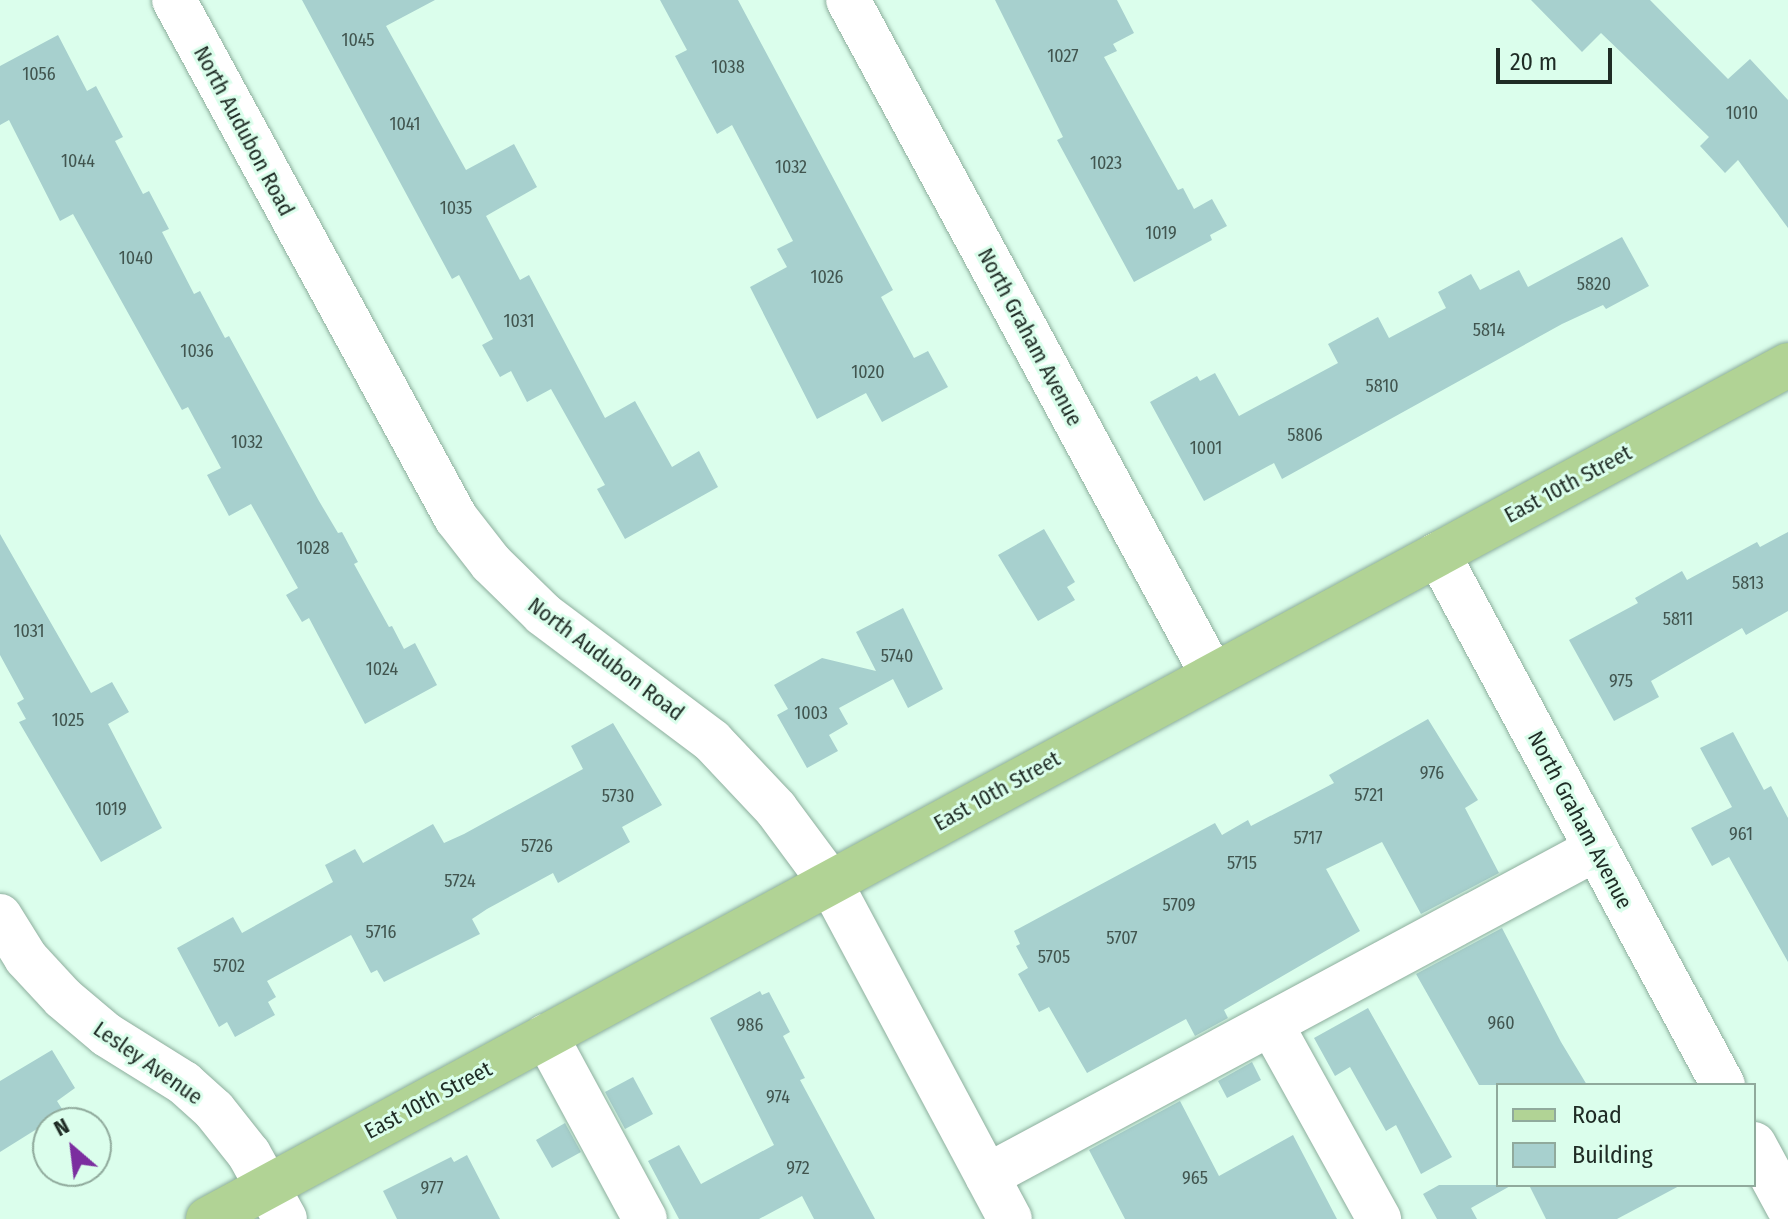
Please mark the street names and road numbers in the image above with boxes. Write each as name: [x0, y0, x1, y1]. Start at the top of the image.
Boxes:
street label: North Audubon Road: [188, 42, 300, 220]
street label: North Graham Avenue: [972, 244, 1088, 430]
street label: East 10th Street: [1500, 439, 1636, 529]
street label: North Audubon Road: [523, 592, 689, 726]
street label: North Graham Avenue: [1522, 727, 1638, 913]
street label: East 10th Street: [929, 745, 1065, 837]
street label: Lesley Avenue: [88, 1016, 208, 1110]
street label: East 10th Street: [360, 1055, 496, 1145]

